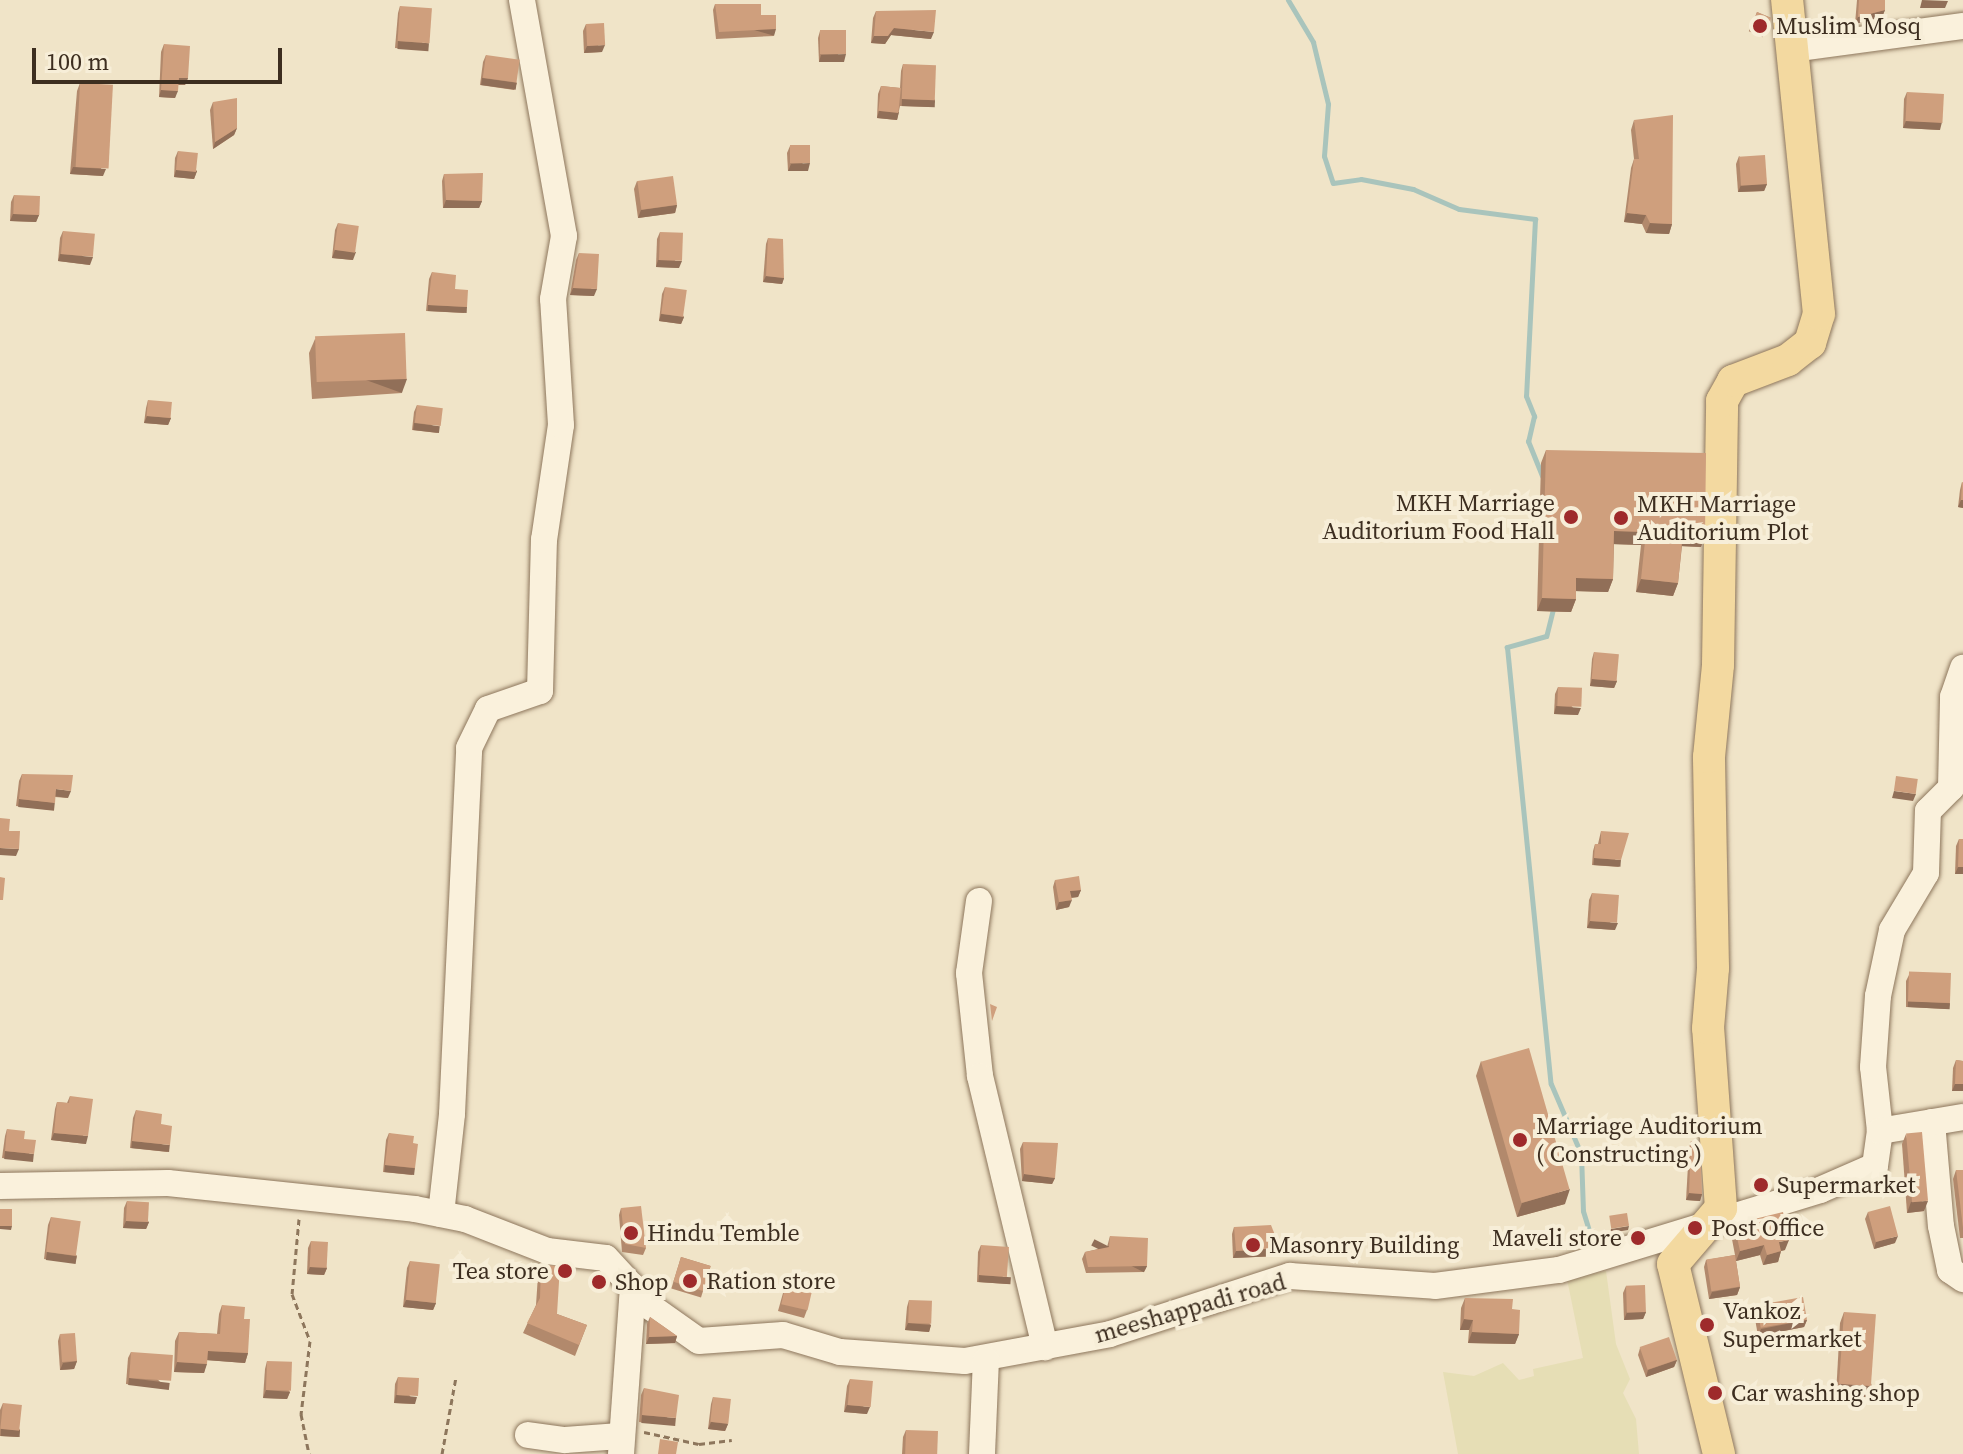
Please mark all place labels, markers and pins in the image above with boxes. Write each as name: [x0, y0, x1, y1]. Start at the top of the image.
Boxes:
place label: Muslim Mosq: [1776, 12, 1921, 40]
marker: Muslim Mosq: [1751, 17, 1769, 35]
place label: MKH Marriage Auditorium Food Hall: [1322, 489, 1555, 545]
place label: MKH Marriage Auditorium Plot: [1637, 490, 1808, 546]
marker: MKH Marriage Auditorium Food Hall: [1562, 508, 1580, 526]
marker: MKH Marriage Auditorium Plot: [1612, 509, 1630, 527]
place label: Marriage Auditorium ( Constructing ): [1536, 1112, 1763, 1168]
marker: Marriage Auditorium ( Constructing ): [1511, 1131, 1529, 1149]
place label: Supermarket: [1777, 1171, 1915, 1199]
marker: Supermarket: [1752, 1176, 1770, 1194]
place label: Post Office: [1711, 1214, 1824, 1242]
place label: Hindu Temble: [647, 1219, 800, 1247]
marker: Post Office: [1686, 1219, 1704, 1237]
marker: Hindu Temble: [622, 1224, 640, 1242]
place label: Maveli store: [1492, 1224, 1622, 1252]
marker: Maveli store: [1629, 1229, 1647, 1247]
place label: Masonry Building: [1269, 1231, 1459, 1259]
marker: Masonry Building: [1244, 1236, 1262, 1254]
place label: Tea store: [453, 1257, 549, 1285]
marker: Tea store: [556, 1262, 574, 1280]
place label: Ration store: [706, 1267, 836, 1295]
place label: Shop: [615, 1268, 668, 1296]
marker: Ration store: [681, 1272, 699, 1290]
marker: Shop: [590, 1273, 608, 1291]
place label: Vankoz Supermarket: [1723, 1297, 1861, 1353]
marker: Vankoz Supermarket: [1698, 1316, 1716, 1334]
place label: Car washing shop: [1731, 1379, 1920, 1407]
marker: Car washing shop: [1706, 1384, 1724, 1402]

